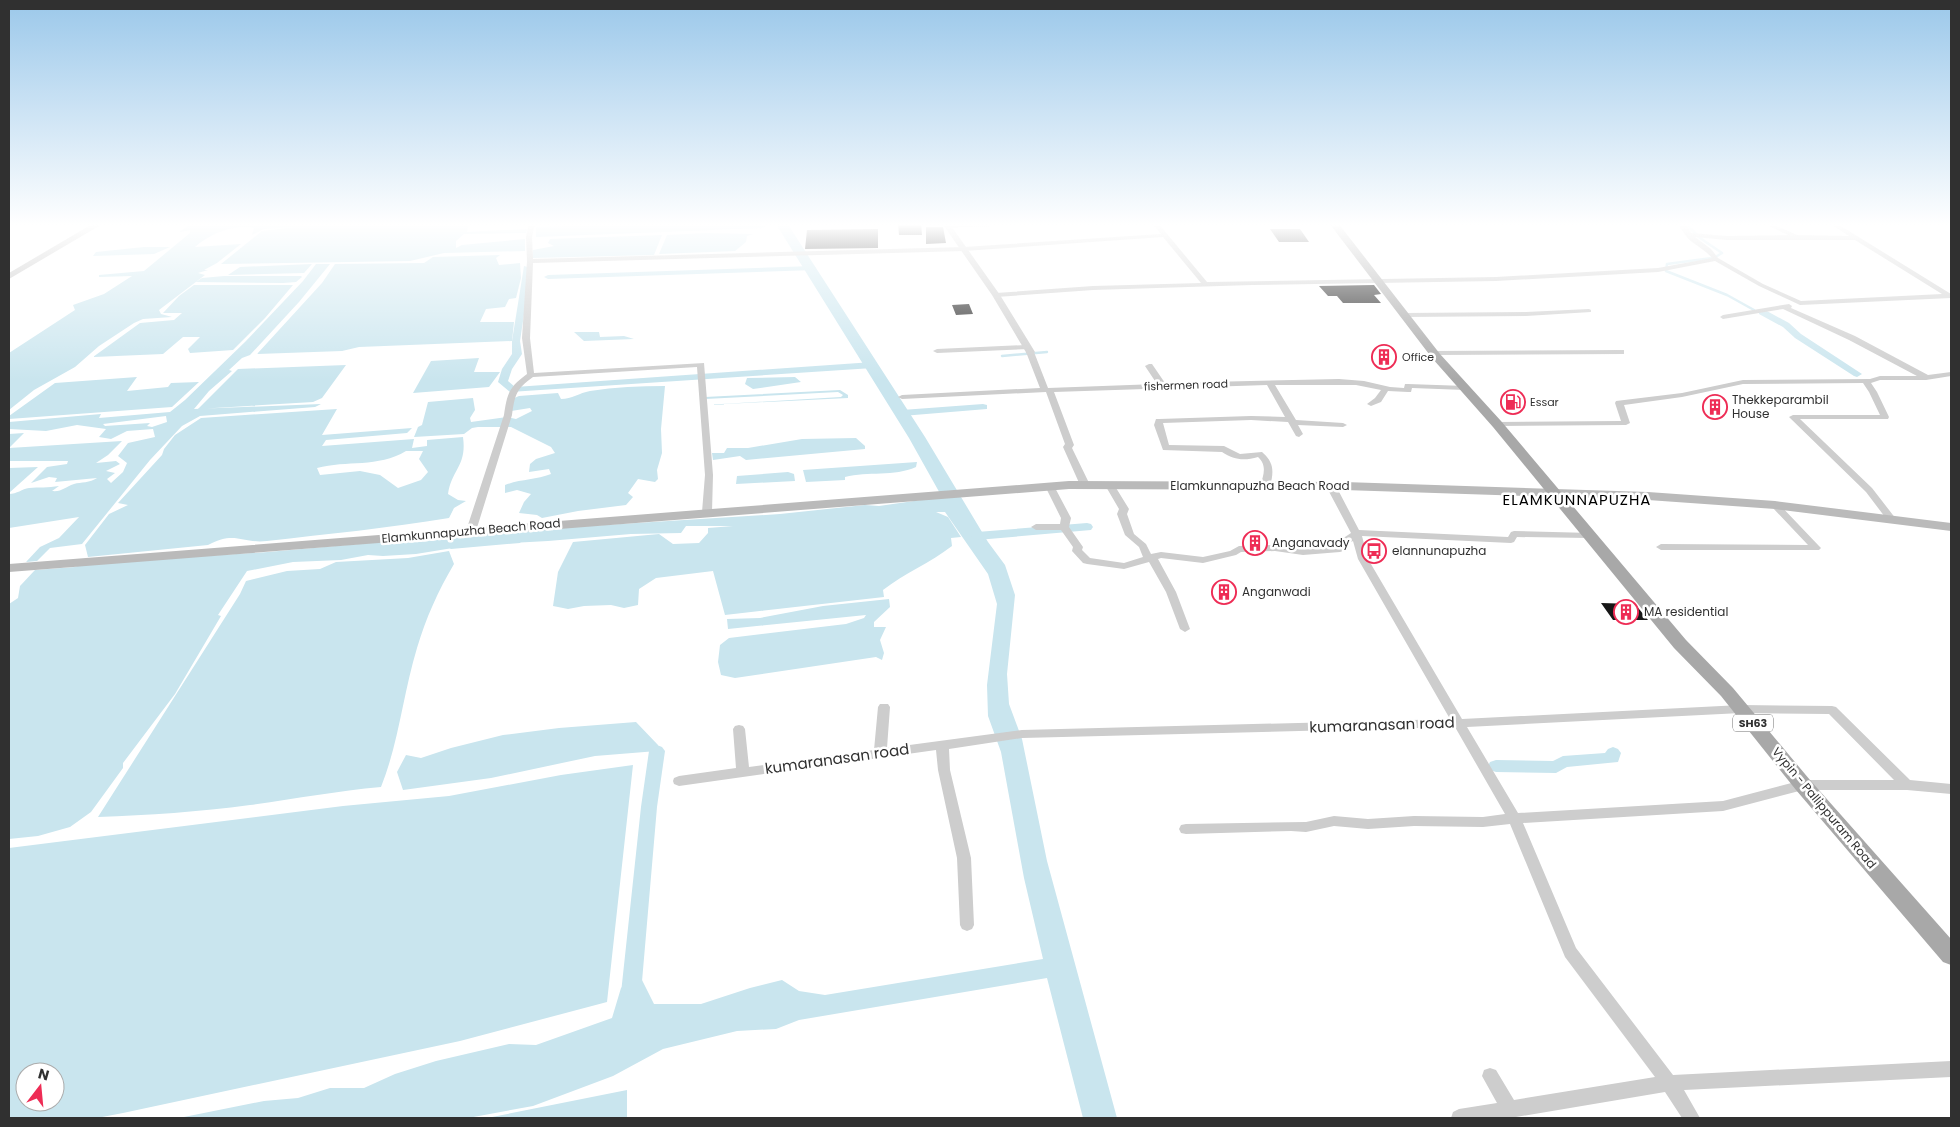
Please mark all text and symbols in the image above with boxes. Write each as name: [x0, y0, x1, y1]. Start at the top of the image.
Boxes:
building icon: Office: [1371, 344, 1397, 370]
place label: Office: [1402, 349, 1434, 365]
street label: fishermen road: [1144, 376, 1228, 394]
fuel station icon: Essar: [1500, 389, 1526, 415]
place label: Thekkeparambil House: [1732, 391, 1829, 422]
place label: Essar: [1530, 394, 1559, 410]
building icon: Thekkeparambil House: [1702, 394, 1728, 420]
street label: Elamkunnapuzha Beach Road: [1170, 477, 1350, 494]
district label: ELAMKUNNAPUZHA: [1503, 489, 1651, 510]
street label: Elamkunnapuzha Beach Road: [381, 514, 561, 547]
building icon: Anganavady: [1242, 530, 1268, 556]
place label: Anganavady: [1272, 534, 1350, 551]
bus stop icon: elannunapuzha: [1361, 538, 1387, 564]
place label: elannunapuzha: [1392, 542, 1486, 559]
building icon: Anganwadi: [1211, 579, 1237, 605]
place label: Anganwadi: [1242, 583, 1311, 600]
building icon: MA residential: [1613, 599, 1639, 625]
place label: MA residential: [1644, 603, 1728, 620]
street label: kumaranasan road: [1309, 711, 1455, 738]
road number: SH63: [1733, 714, 1773, 731]
street label: kumaranasan road: [763, 738, 910, 779]
street label: Vypin - Pallippuram Road: [1768, 743, 1880, 872]
north arrow: [15, 1062, 65, 1112]
text: N: [36, 1063, 51, 1086]

